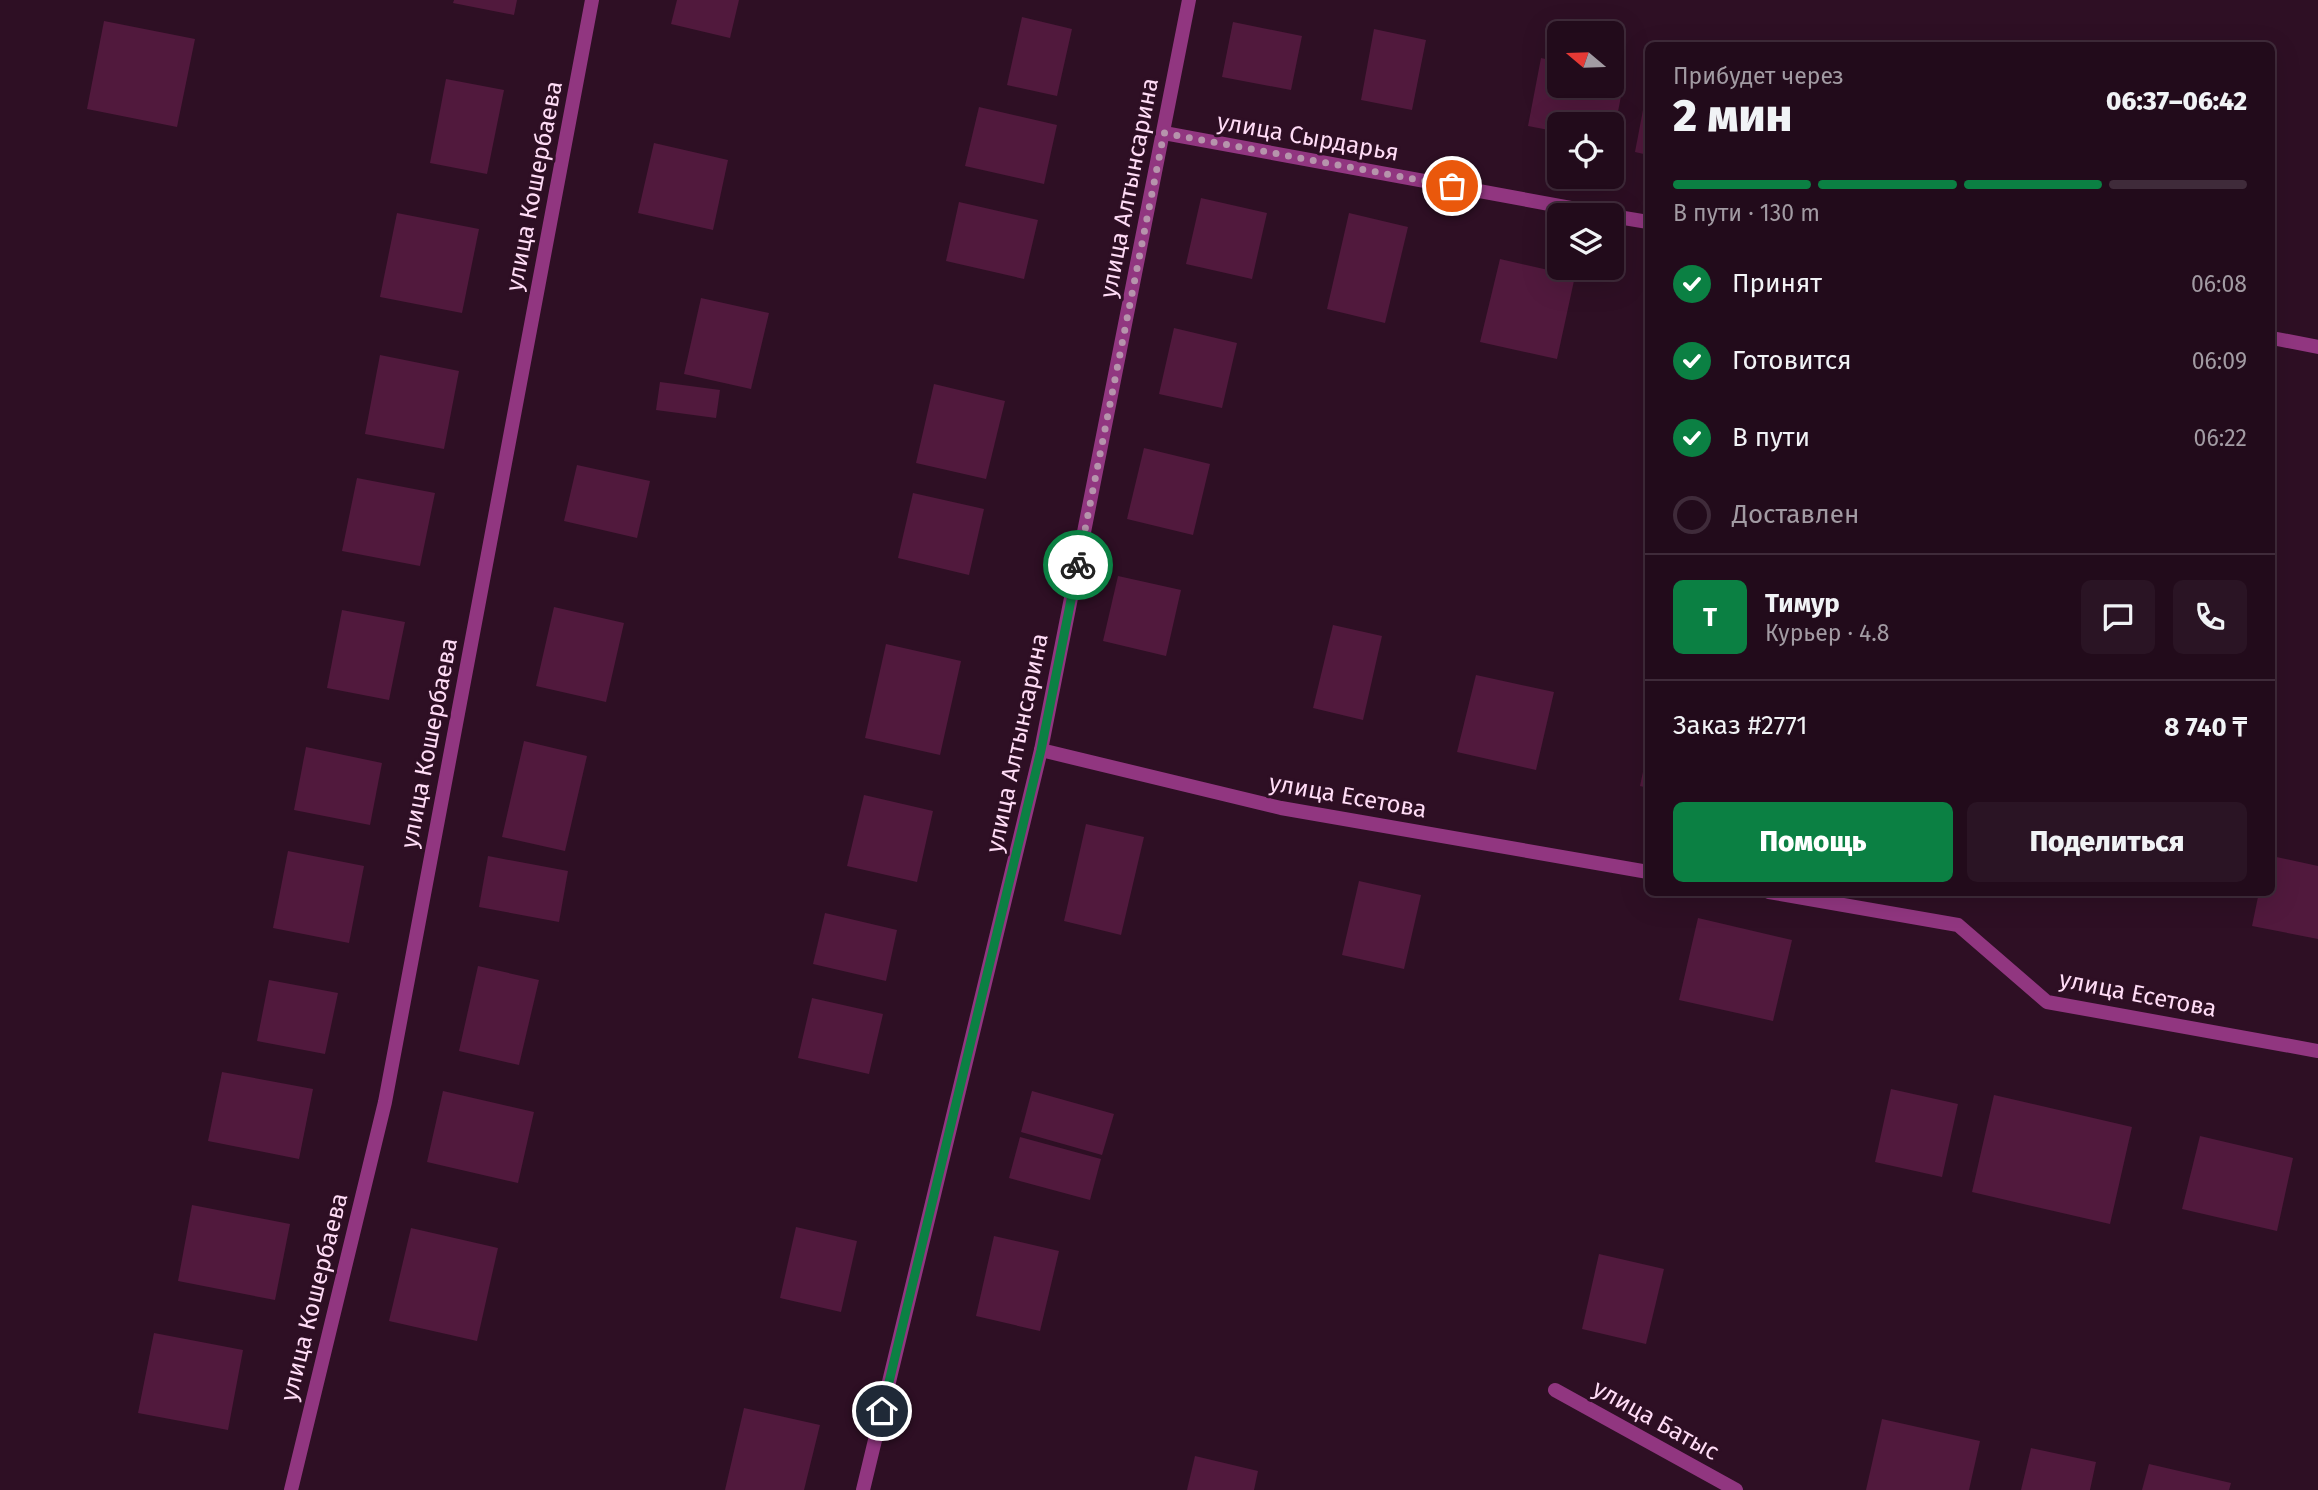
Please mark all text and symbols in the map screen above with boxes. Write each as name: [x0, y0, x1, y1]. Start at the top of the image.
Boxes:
north arrow: [1547, 21, 1624, 98]
map controls: [1547, 21, 1624, 280]
text: Прибудет через: [1673, 62, 1844, 90]
street label: улица Алтынсарина: [1094, 76, 1164, 300]
street label: улица Кошербаева: [500, 78, 568, 294]
text: 06:37–06:42: [2106, 86, 2247, 117]
text: 2 мин: [1673, 88, 1792, 143]
street label: улица Сырдарья: [1215, 107, 1401, 167]
button: locate: [1547, 112, 1624, 189]
pin: [1422, 156, 1482, 216]
icon: bag: [1433, 167, 1471, 205]
text: В пути · 130 m: [1673, 199, 1820, 227]
button: layers: [1547, 203, 1624, 280]
icon: check: [1673, 265, 1711, 303]
text: Принят: [1732, 268, 1822, 299]
text: 06:08: [2191, 270, 2247, 298]
icon: check: [1673, 342, 1711, 380]
text: Готовится: [1732, 345, 1852, 376]
text: 06:09: [2192, 347, 2247, 375]
icon: check: [1673, 419, 1711, 457]
text: В пути: [1732, 422, 1810, 453]
text: 06:22: [2194, 424, 2247, 452]
text: Доставлен: [1732, 499, 1859, 530]
courier: [1043, 530, 1113, 600]
icon: bike: [1059, 546, 1097, 584]
button: chat: [2081, 580, 2155, 654]
button: phone: [2173, 580, 2247, 654]
text: Тимур: [1765, 588, 1840, 619]
text: Т: [1703, 602, 1717, 633]
text: Курьер · 4.8: [1765, 619, 1890, 647]
street label: улица Алтынсарина: [980, 631, 1054, 855]
street label: улица Кошербаева: [395, 635, 463, 851]
text: Заказ #2771: [1673, 710, 1808, 741]
text: 8 740 ₸: [2164, 712, 2247, 743]
street label: улица Есетова: [1267, 768, 1429, 824]
button: Помощь: [1673, 802, 1953, 882]
button: Поделиться: [1967, 802, 2247, 882]
street label: улица Есетова: [2057, 965, 2219, 1023]
street label: улица Кошербаева: [275, 1190, 353, 1404]
street label: улица Батыс: [1588, 1374, 1724, 1466]
pin: [852, 1381, 912, 1441]
icon: home: [863, 1392, 901, 1430]

